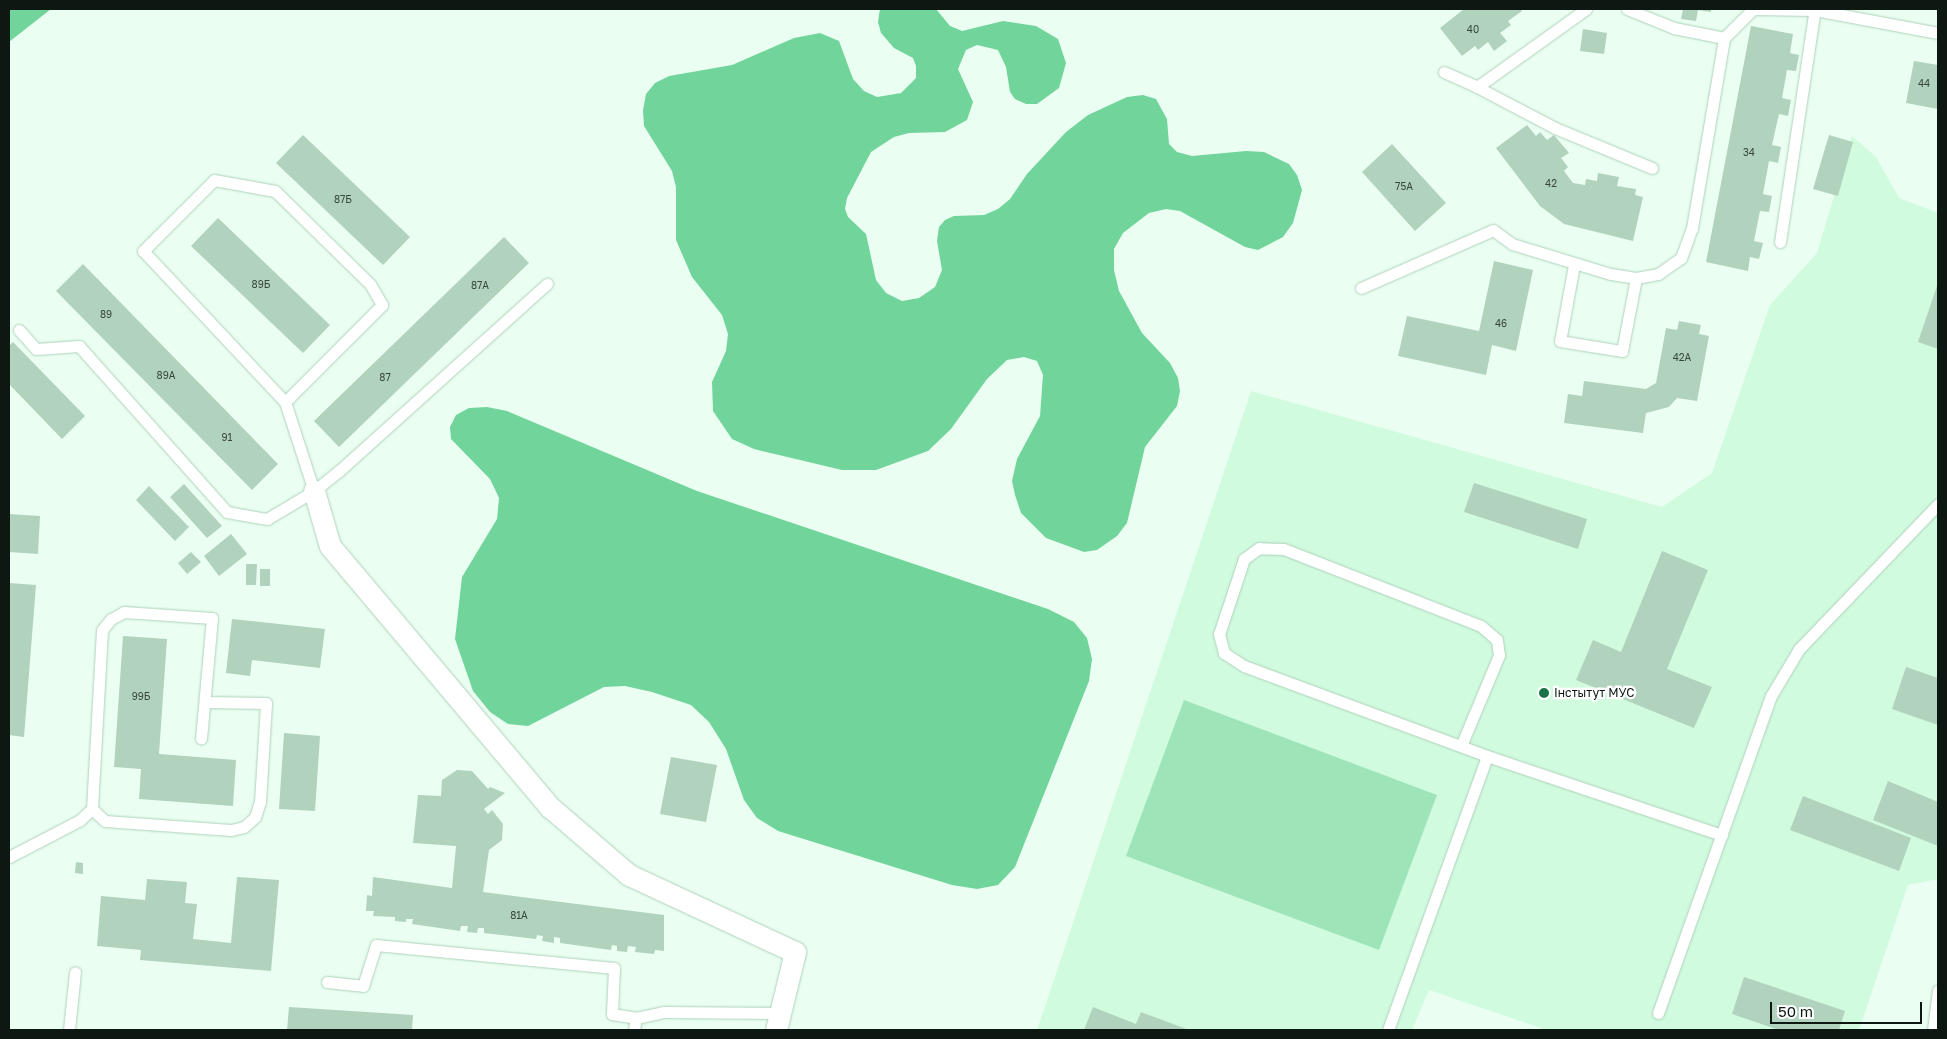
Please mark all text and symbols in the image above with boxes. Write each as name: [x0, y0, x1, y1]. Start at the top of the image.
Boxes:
house number: 40: [1467, 24, 1479, 36]
house number: 44: [1918, 78, 1930, 90]
house number: 34: [1743, 147, 1755, 159]
house number: 42: [1545, 178, 1557, 190]
house number: 75А: [1395, 181, 1413, 193]
house number: 87Б: [334, 194, 352, 206]
house number: 89Б: [252, 279, 270, 291]
house number: 87А: [471, 280, 489, 292]
house number: 89: [100, 309, 112, 321]
house number: 46: [1495, 318, 1507, 330]
house number: 42А: [1673, 352, 1691, 364]
house number: 89А: [157, 370, 175, 382]
house number: 87: [379, 372, 391, 384]
house number: 91: [222, 432, 232, 444]
place label: Інстытут МУС: [1554, 686, 1634, 700]
marker: Інстытут МУС: [1538, 687, 1550, 699]
house number: 99Б: [132, 691, 150, 703]
house number: 81А: [510, 910, 528, 922]
scale bar: [1772, 992, 1924, 1024]
text: 50 m: [1778, 1002, 1813, 1020]

